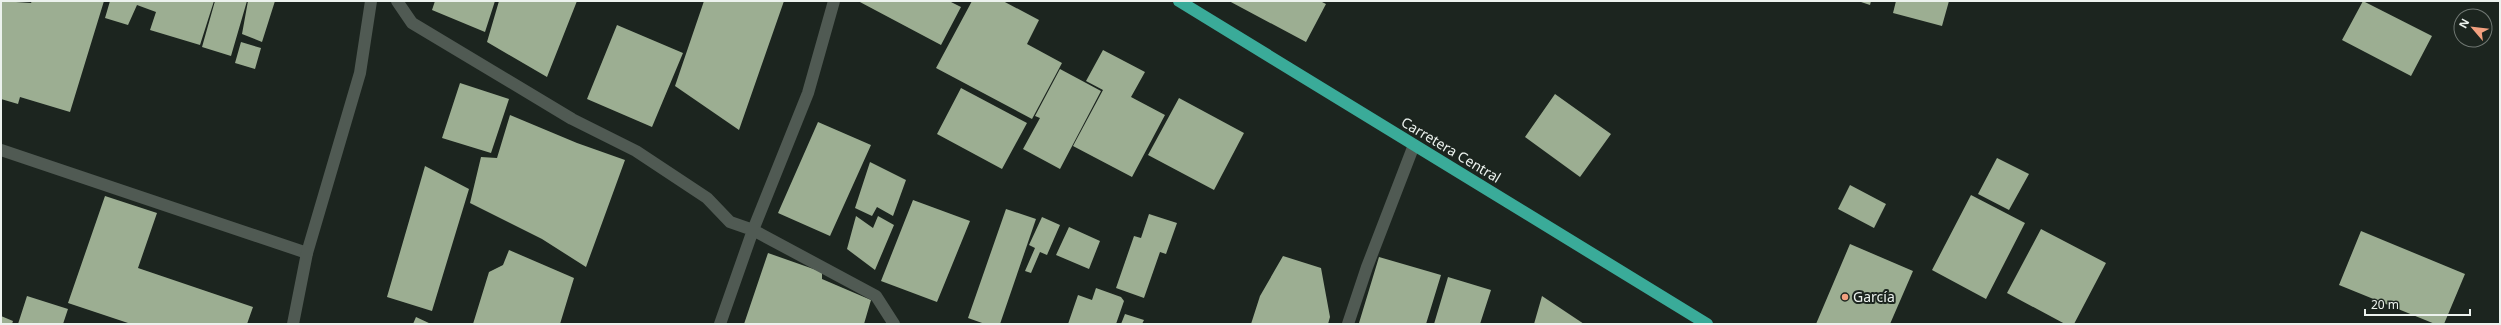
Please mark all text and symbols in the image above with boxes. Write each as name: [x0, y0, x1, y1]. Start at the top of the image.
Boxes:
north arrow: [2453, 8, 2493, 48]
text: N: [2455, 16, 2472, 31]
street label: Carretera Central: [1398, 112, 1505, 187]
place label: García: [1853, 287, 1895, 306]
scale bar: [2365, 291, 2470, 317]
marker: García: [1840, 292, 1850, 302]
text: 20 m: [2371, 296, 2399, 313]

